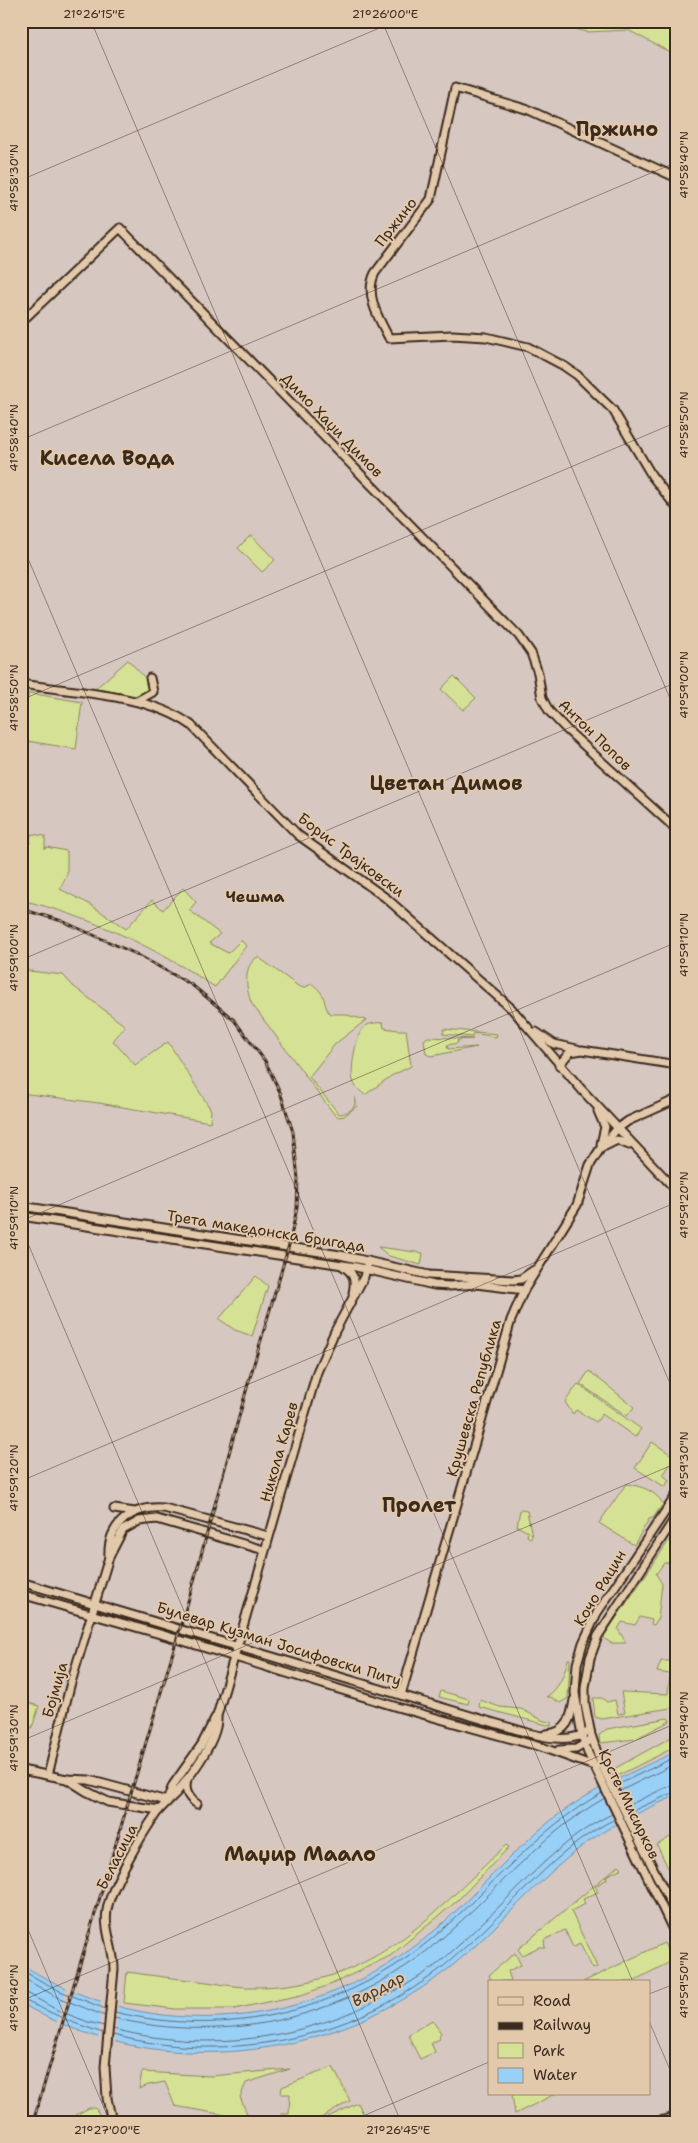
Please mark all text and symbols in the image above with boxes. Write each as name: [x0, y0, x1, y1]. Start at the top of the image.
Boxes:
text: 21°26'15"E: [63, 6, 125, 22]
text: 21°26'00"E: [352, 6, 418, 22]
district label: Пржино: [576, 116, 658, 142]
text: 41°58'40"N: [676, 131, 692, 199]
text: 41°58'30"N: [6, 144, 22, 212]
street label: Пржино: [370, 193, 422, 251]
street label: Димо Хаџи Димов: [277, 368, 387, 482]
text: 41°58'50"N: [676, 391, 692, 459]
text: 41°58'40"N: [6, 404, 22, 472]
district label: Кисела Вода: [40, 445, 175, 471]
text: 41°59'00"N: [676, 651, 692, 719]
text: 41°58'50"N: [6, 664, 22, 732]
street label: Антон Попов: [554, 695, 636, 775]
district label: Цветан Димов: [370, 770, 522, 796]
street label: Борис Трајковски: [294, 808, 409, 902]
district label: Чешма: [226, 886, 285, 907]
text: 41°59'10"N: [676, 913, 692, 977]
text: 41°59'00"N: [6, 924, 22, 992]
text: 41°59'20"N: [676, 1171, 692, 1239]
text: 41°59'10"N: [6, 1186, 22, 1250]
street label: Трета македонска бригада: [165, 1205, 367, 1257]
street label: Крушевска Република: [442, 1316, 506, 1479]
street label: Никола Карев: [255, 1399, 303, 1504]
text: 41°59'30"N: [676, 1431, 692, 1499]
text: 41°59'20"N: [6, 1444, 22, 1512]
district label: Пролет: [382, 1492, 456, 1518]
street label: Кочо Рацин: [569, 1546, 631, 1630]
street label: Булевар Кузман Јосифовски Питу: [154, 1597, 404, 1691]
street label: Бојмија: [38, 1659, 73, 1720]
text: 41°59'40"N: [676, 1691, 692, 1759]
text: 41°59'30"N: [6, 1704, 22, 1772]
street label: Крсте Мисирков: [594, 1746, 664, 1862]
street label: Беласица: [92, 1820, 142, 1893]
district label: Маџир Маало: [224, 1841, 376, 1867]
text: 41°59'50"N: [676, 1952, 692, 2018]
text: 41°59'40"N: [6, 1964, 22, 2032]
water label: Вардар: [348, 1966, 408, 2012]
legend: [488, 1980, 650, 2096]
text: Road: [533, 1991, 571, 2011]
text: Railway: [533, 2015, 591, 2035]
text: Park: [533, 2041, 565, 2061]
text: Water: [533, 2065, 577, 2085]
text: 21°27'00"E: [74, 2122, 140, 2138]
text: 21°26'45"E: [366, 2122, 430, 2138]

